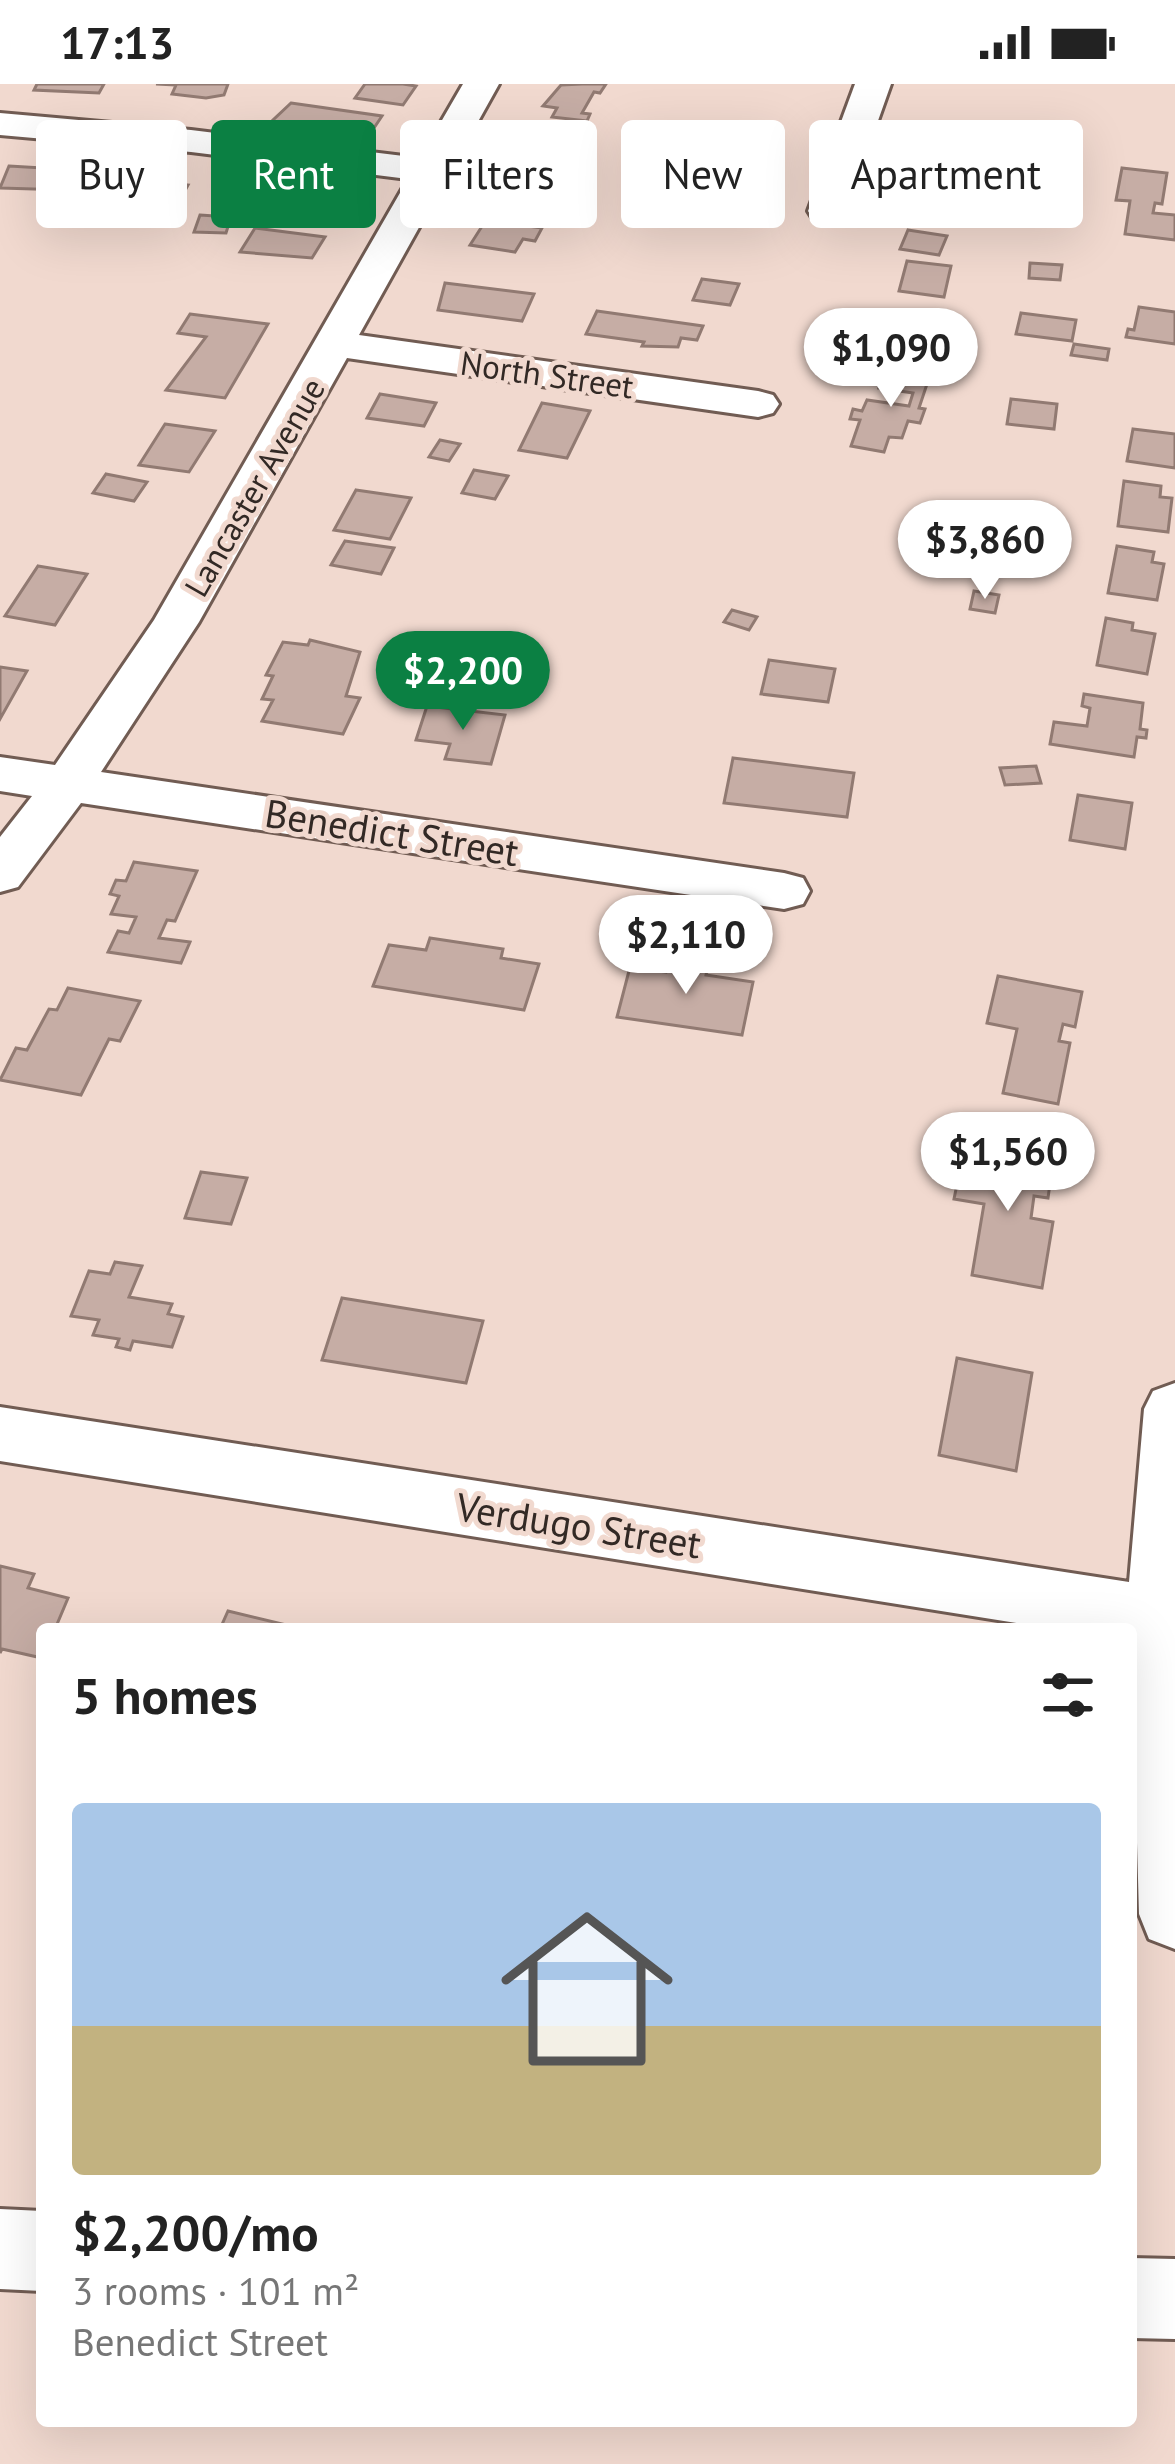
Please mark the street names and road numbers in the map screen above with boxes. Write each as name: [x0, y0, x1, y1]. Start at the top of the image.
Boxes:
street label: North Street: [458, 341, 636, 407]
street label: Lancaster Avenue: [174, 370, 334, 604]
street label: Benedict Street: [262, 787, 522, 877]
street label: Verdugo Street: [452, 1480, 705, 1569]

